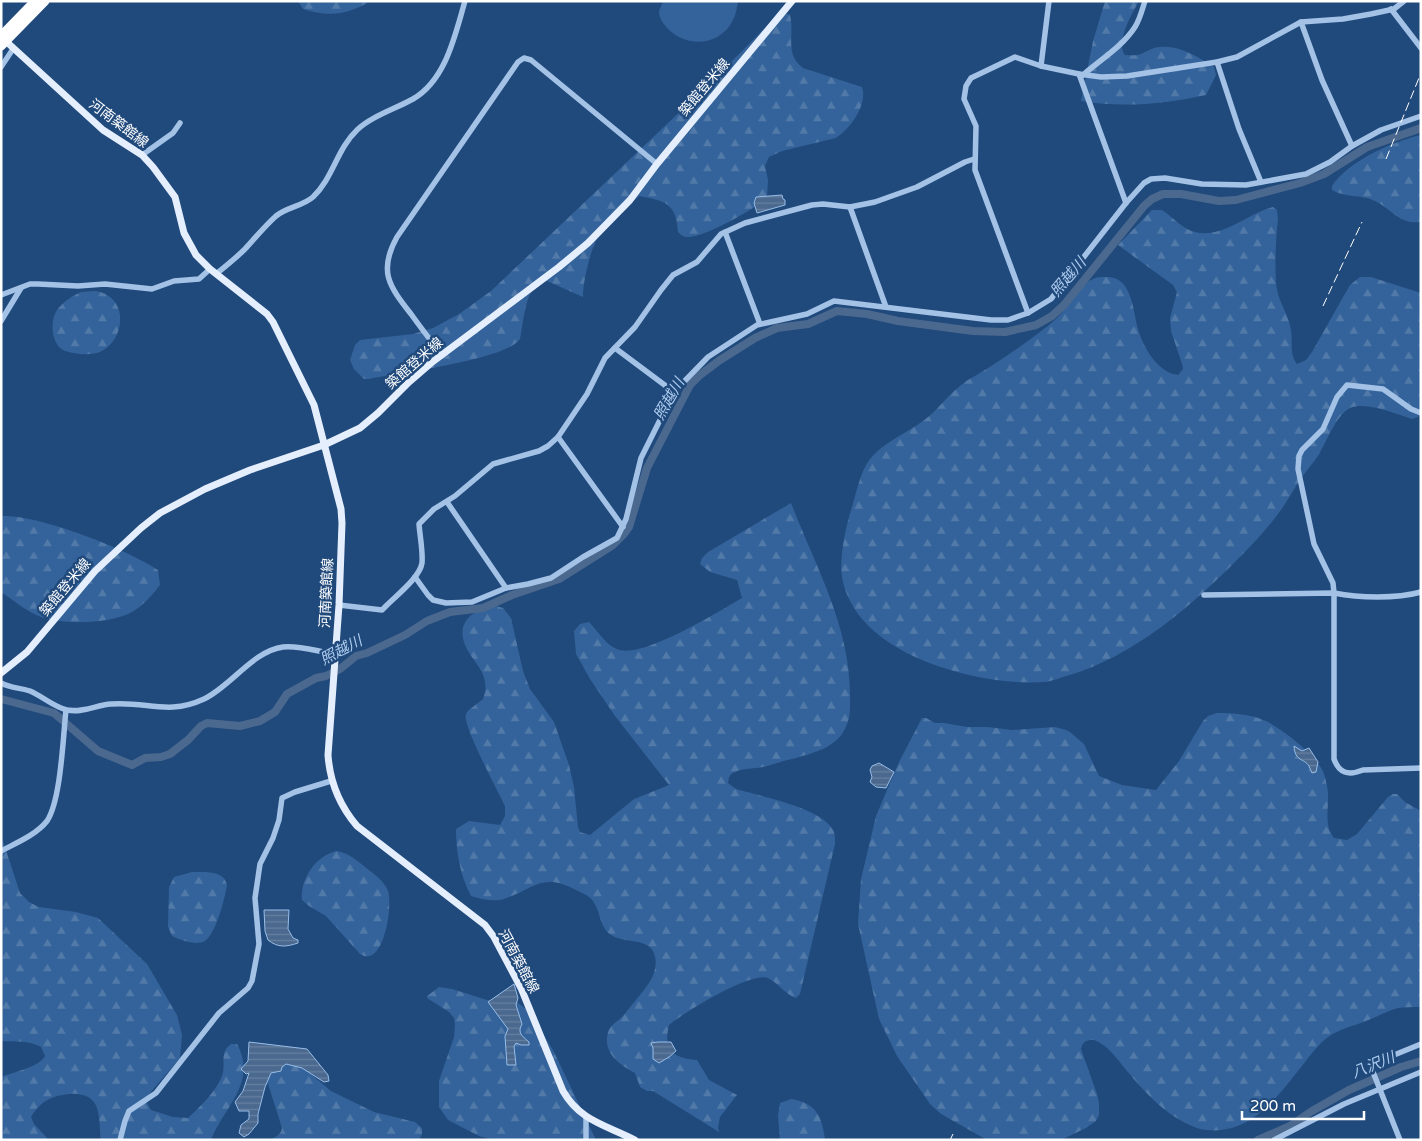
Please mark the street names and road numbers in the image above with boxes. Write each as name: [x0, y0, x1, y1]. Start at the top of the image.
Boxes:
street label: 築館登米線: [675, 55, 733, 120]
street label: 河南築館線: [86, 96, 152, 151]
street label: 築館登米線: [382, 334, 446, 393]
street label: 築館登米線: [36, 555, 94, 620]
street label: 河南築館線: [316, 558, 337, 628]
street label: 河南築館線: [495, 926, 542, 996]

